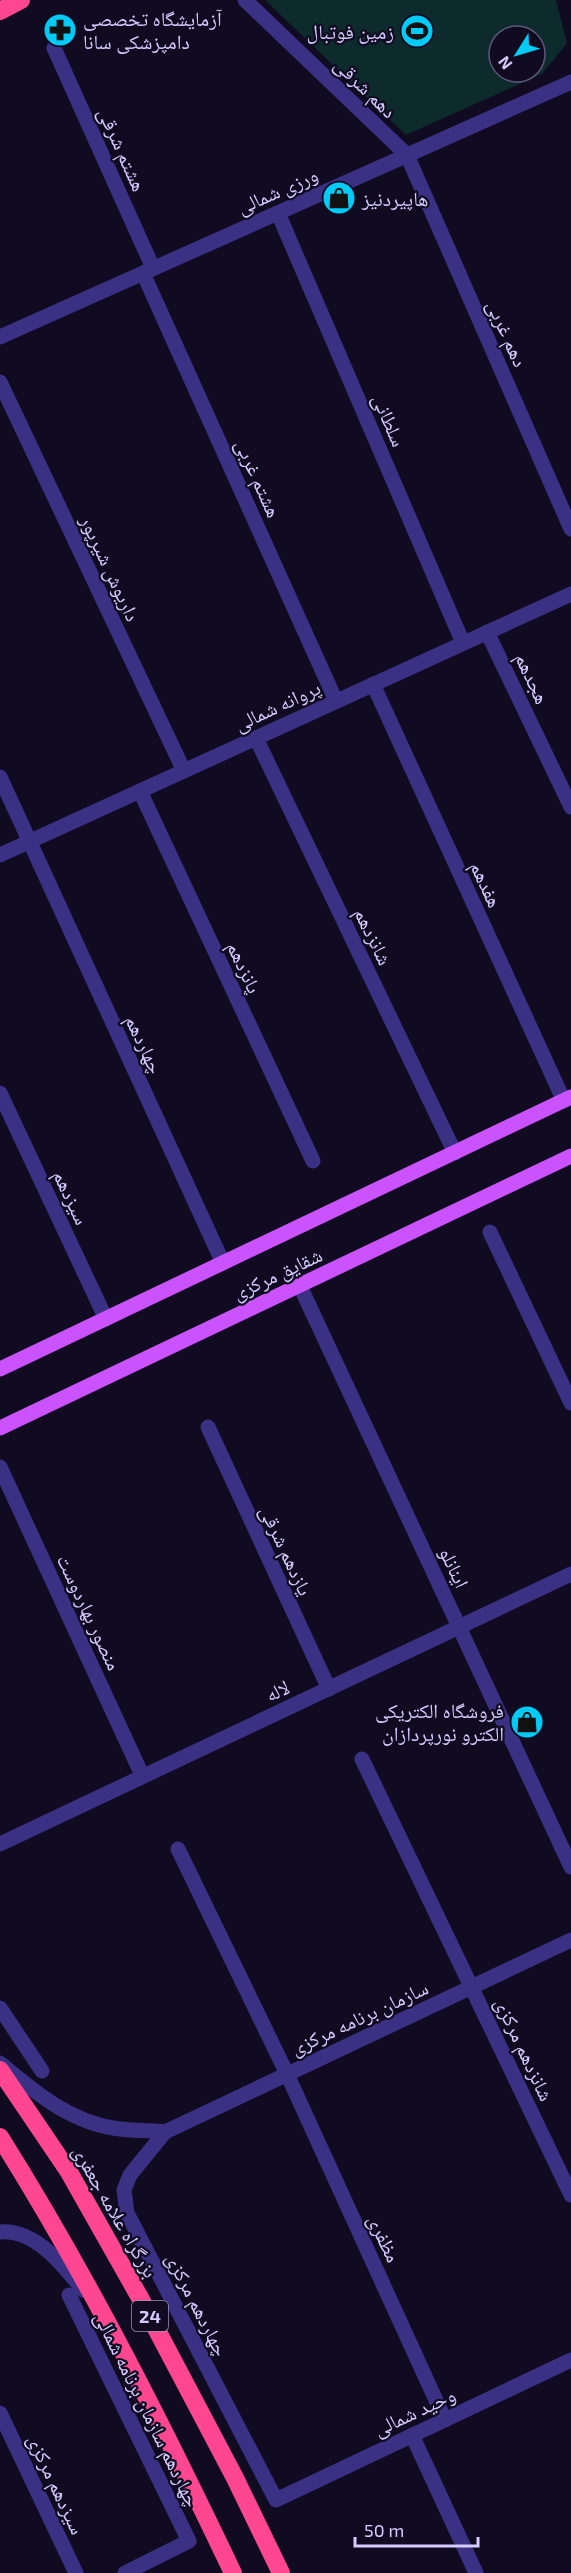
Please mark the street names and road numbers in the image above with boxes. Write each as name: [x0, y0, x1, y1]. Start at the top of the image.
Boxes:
street label: دهم شرقی: [328, 52, 402, 124]
street label: هشتم شرقی: [91, 103, 152, 196]
street label: ورزی شمالی: [233, 162, 322, 219]
street label: دهم غربی: [480, 296, 533, 371]
street label: سلطانی: [367, 390, 412, 450]
street label: هشتم غربی: [228, 435, 287, 522]
street label: داریوش شیرپور: [75, 510, 146, 625]
street label: هجدهم: [508, 649, 555, 709]
street label: پروانه شمالی: [230, 675, 325, 736]
street label: هفدهم: [463, 857, 508, 912]
street label: شانزدهم: [347, 903, 398, 970]
street label: پانزدهم: [220, 937, 267, 998]
street label: چهاردهم: [118, 1011, 169, 1079]
street label: سیزدهم: [46, 1166, 95, 1229]
street label: شقایق مرکزی: [228, 1242, 326, 1305]
street label: یازدهم شرقی: [253, 1501, 318, 1600]
street label: اینانلو: [435, 1543, 475, 1591]
street label: منصور بهاردوست: [52, 1550, 127, 1674]
street label: لاله: [261, 1674, 293, 1706]
street label: سازمان برنامه مرکزی: [286, 1975, 432, 2060]
street label: شانزدهم مرکزی: [488, 1994, 559, 2106]
street label: بزرگراه علامه جعفری: [67, 2140, 164, 2282]
street label: مظفری: [363, 2210, 406, 2266]
street label: چهاردهم مرکزی: [159, 2248, 234, 2361]
road number: 24: [132, 2301, 168, 2331]
street label: چهاردهم سازمان برنامه شمالی: [88, 2308, 206, 2512]
street label: وحید شمالی: [369, 2382, 459, 2441]
street label: سیزدهم مرکزی: [21, 2430, 91, 2539]

